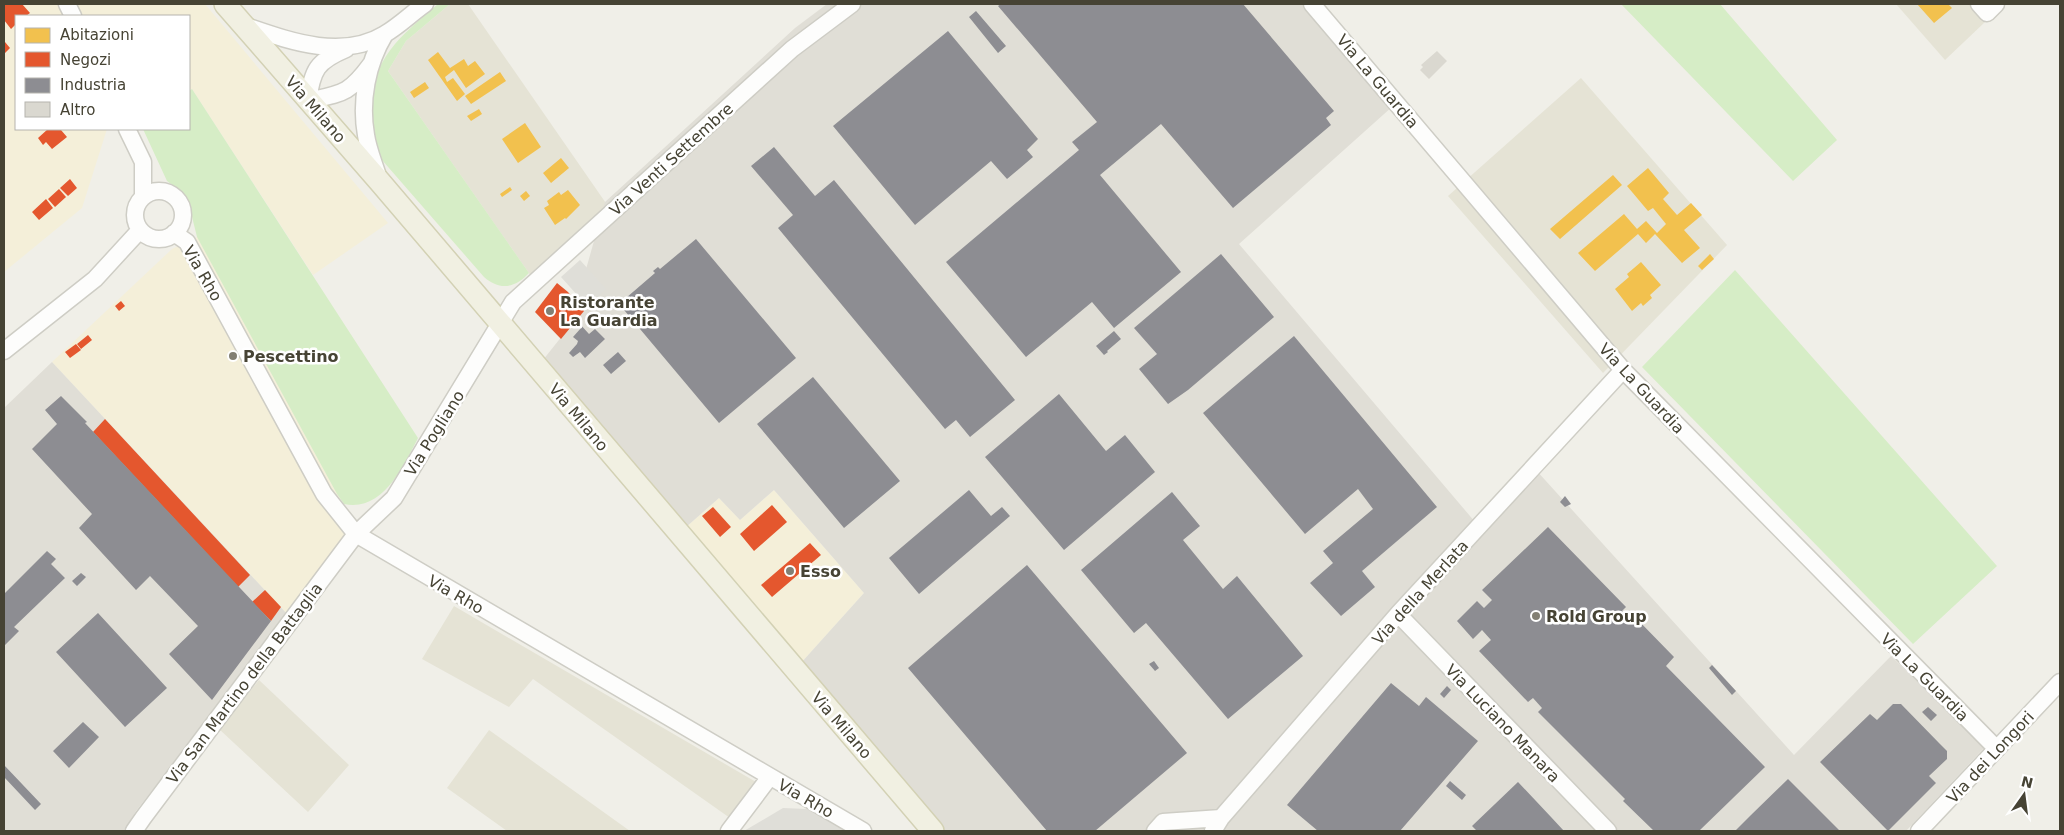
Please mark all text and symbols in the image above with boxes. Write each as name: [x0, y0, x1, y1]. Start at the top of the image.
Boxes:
legend: [15, 15, 190, 130]
text: Abitazioni: [60, 26, 134, 44]
street label: Via La Guardia: [1333, 30, 1422, 132]
text: Negozi: [60, 51, 111, 69]
street label: Via Milano: [281, 72, 350, 147]
text: Industria: [60, 76, 126, 94]
street label: Via Venti Settembre: [606, 99, 737, 220]
text: Altro: [60, 101, 95, 119]
street label: Via Rho: [179, 242, 226, 304]
place label: Ristorante La Guardia: [560, 293, 658, 330]
marker: Ristorante La Guardia: [544, 305, 556, 317]
street label: Via La Guardia: [1595, 339, 1688, 438]
place label: Pescettino: [243, 347, 339, 366]
marker: Pescettino: [227, 350, 239, 362]
street label: Via Milano: [545, 380, 612, 455]
street label: Via Pogliano: [401, 387, 468, 480]
street label: Via della Merlata: [1368, 536, 1472, 649]
place label: Esso: [800, 562, 841, 581]
marker: Esso: [784, 565, 796, 577]
street label: Via Rho: [425, 571, 487, 618]
street label: Via San Martino della Battaglia: [163, 579, 326, 788]
place label: Rold Group: [1546, 607, 1647, 626]
marker: Rold Group: [1530, 610, 1542, 622]
street label: Via La Guardia: [1877, 629, 1973, 725]
street label: Via Luciano Manara: [1441, 660, 1564, 786]
street label: Via Milano: [807, 688, 876, 763]
street label: Via dei Longori: [1943, 707, 2038, 807]
north arrow: [1999, 770, 2049, 820]
text: N: [2020, 773, 2035, 792]
street label: Via Rho: [775, 775, 837, 822]

